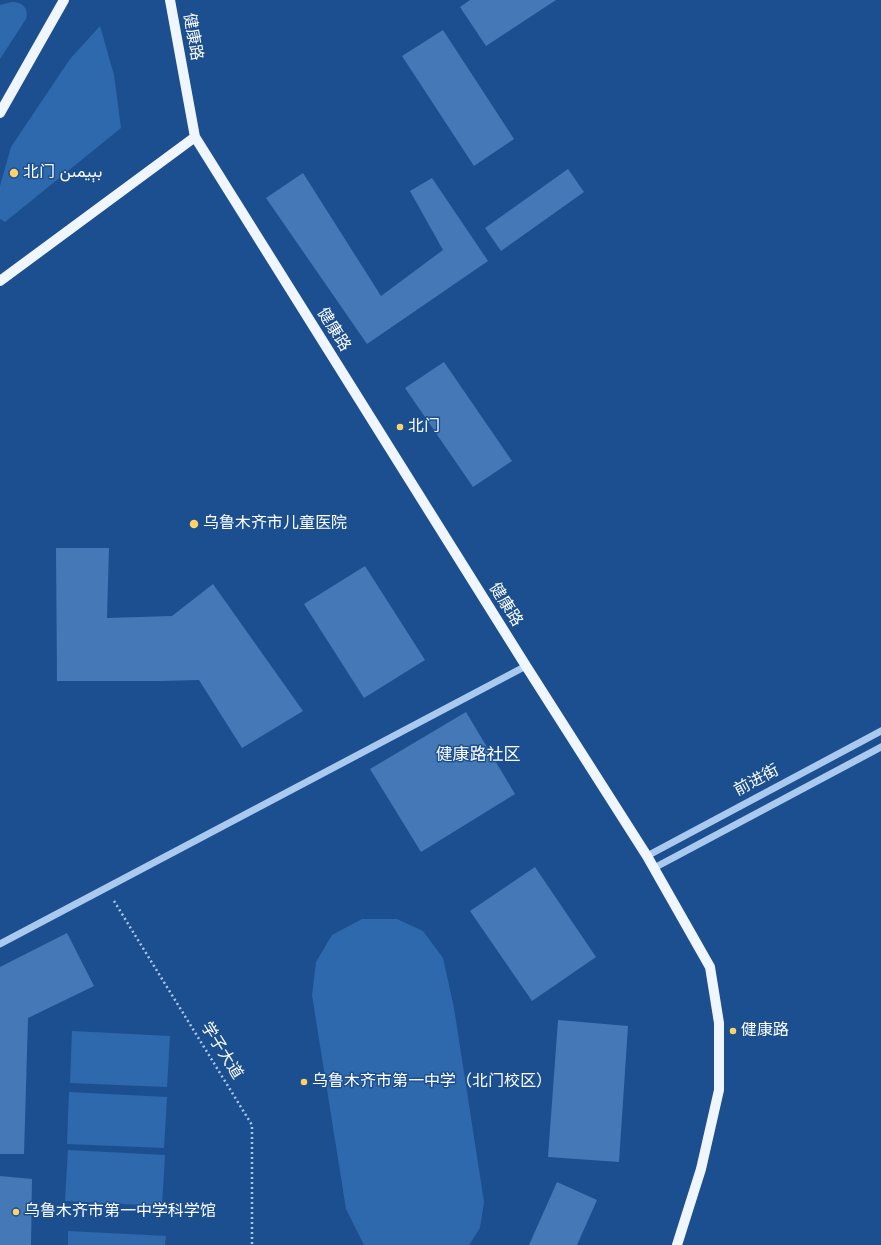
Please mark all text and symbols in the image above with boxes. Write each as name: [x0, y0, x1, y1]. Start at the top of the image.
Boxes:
street label: 健康路: [178, 12, 206, 62]
place label: 北门 بېيمىن: [23, 163, 102, 183]
marker: 北门 بېيمىن: [8, 167, 20, 179]
street label: 健康路: [312, 305, 354, 355]
place label: 北门: [408, 417, 440, 437]
marker: 北门: [395, 422, 405, 432]
place label: 乌鲁木齐市儿童医院: [203, 514, 347, 534]
marker: 乌鲁木齐市儿童医院: [188, 518, 200, 530]
street label: 健康路: [484, 580, 526, 630]
district label: 健康路社区: [436, 746, 520, 766]
street label: 前进街: [731, 761, 783, 801]
street label: 学子大道: [196, 1019, 246, 1083]
place label: 健康路: [741, 1021, 789, 1041]
marker: 健康路: [728, 1026, 738, 1036]
place label: 乌鲁木齐市第一中学（北门校区）: [312, 1072, 552, 1092]
marker: 乌鲁木齐市第一中学（北门校区）: [299, 1077, 309, 1087]
place label: 乌鲁木齐市第一中学科学馆: [24, 1202, 216, 1222]
marker: 乌鲁木齐市第一中学科学馆: [11, 1207, 21, 1217]

